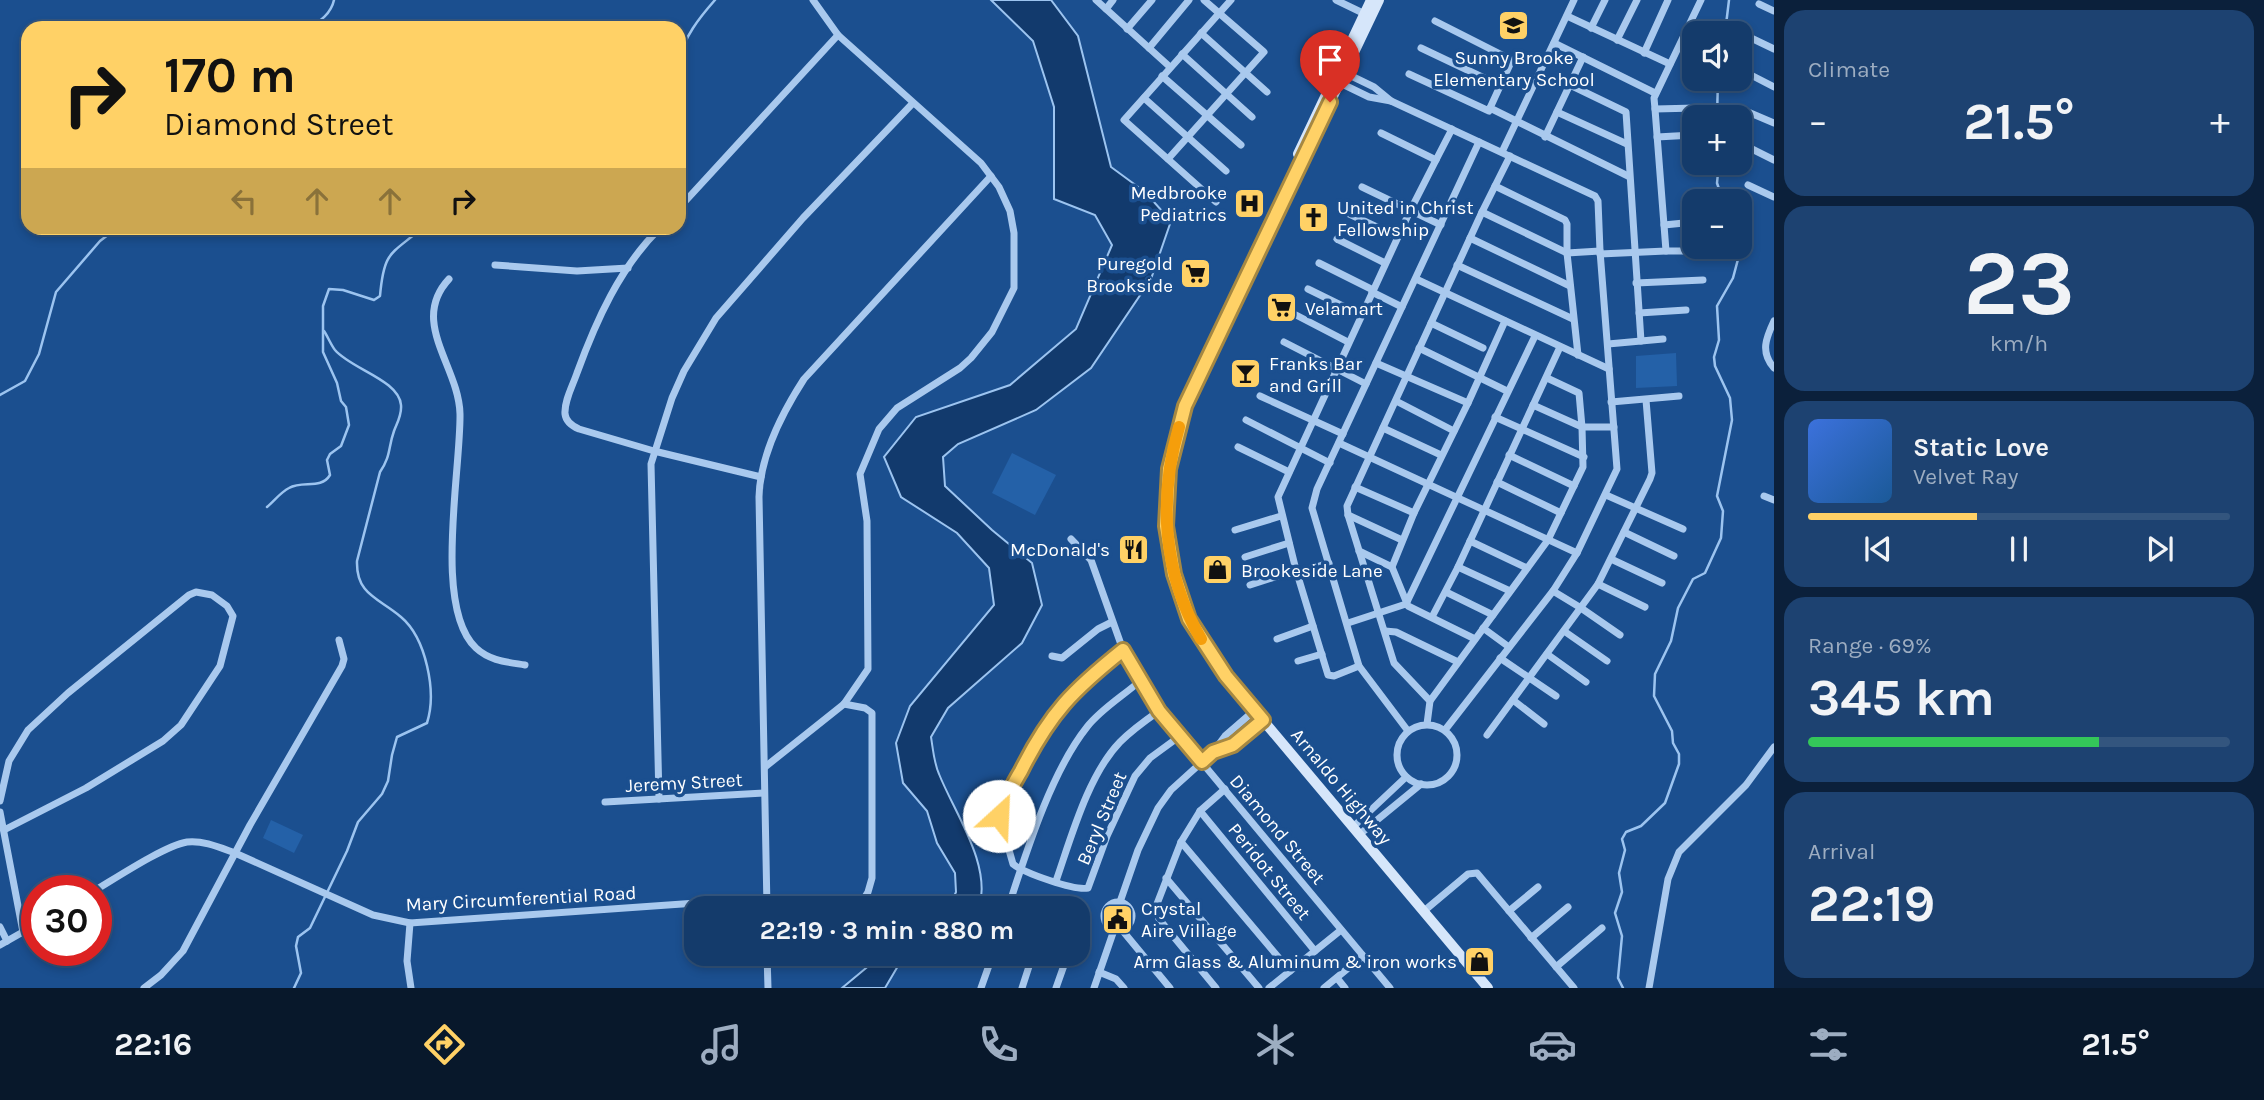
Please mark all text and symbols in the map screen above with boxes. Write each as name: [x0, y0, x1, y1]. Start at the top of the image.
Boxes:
school or university icon: Sunny Brooke Elementary School: [1497, 9, 1531, 43]
map controls: [1682, 21, 1752, 259]
button: sound: [1682, 21, 1752, 91]
pin: [1300, 30, 1360, 102]
icon: arrive: [1311, 41, 1349, 79]
text: 170 m: [164, 47, 296, 104]
place label: Sunny Brooke Elementary School: [1433, 47, 1595, 91]
icon: right: [49, 49, 140, 140]
text: Climate: [1808, 56, 1890, 83]
text: 21.5°: [1963, 91, 2075, 152]
text: −: [1808, 99, 1828, 144]
text: +: [2210, 99, 2230, 144]
button: +: [1682, 105, 1752, 175]
text: Diamond Street: [164, 106, 393, 143]
icon: left: [225, 182, 263, 220]
icon: ahead: [298, 182, 336, 220]
icon: ahead: [371, 182, 409, 220]
icon: right: [444, 182, 482, 220]
place label: Medbrooke Pediatrics: [1131, 182, 1227, 226]
hospital icon: Medbrooke Pediatrics: [1233, 186, 1267, 220]
button: −: [1682, 189, 1752, 259]
place label: United in Christ Fellowship: [1337, 197, 1474, 241]
church icon: United in Christ Fellowship: [1297, 201, 1331, 235]
text: 23: [1963, 231, 2075, 337]
place label: Puregold Brookside: [1086, 253, 1173, 297]
supermarket icon: Puregold Brookside: [1179, 257, 1213, 291]
supermarket icon: Velamart: [1265, 291, 1299, 325]
place label: Velamart: [1305, 298, 1383, 320]
text: km/h: [1990, 330, 2048, 357]
place label: Franks Bar and Grill: [1269, 353, 1362, 397]
bar icon: Franks Bar and Grill: [1229, 357, 1263, 391]
text: Static Love: [1913, 432, 2049, 463]
text: Velvet Ray: [1913, 463, 2018, 490]
icon: previous: [1859, 530, 1897, 568]
icon: pause: [2000, 530, 2038, 568]
icon: next: [2141, 530, 2179, 568]
restaurant icon: McDonald's: [1116, 532, 1150, 566]
place label: McDonald's: [1010, 539, 1110, 561]
shop icon: Brookeside Lane: [1201, 553, 1235, 587]
place label: Brookeside Lane: [1241, 560, 1383, 582]
text: Range · 69%: [1808, 632, 1932, 659]
text: 345 km: [1808, 667, 1995, 728]
street label: Arnaldo Highway: [1286, 724, 1396, 849]
street label: Beryl Street: [1072, 768, 1131, 868]
street label: Jeremy Street: [625, 769, 743, 797]
street label: Diamond Street: [1225, 770, 1329, 889]
position arrow: [962, 779, 1036, 853]
street label: Peridot Street: [1223, 819, 1315, 925]
text: Arrival: [1808, 838, 1875, 865]
text: 22:19: [1808, 873, 1935, 934]
speed limit sign: 30: [21, 875, 112, 966]
street label: Mary Circumferential Road: [405, 882, 637, 916]
place label: Crystal Aire Village: [1141, 898, 1237, 942]
public building icon: Crystal Aire Village: [1101, 902, 1135, 936]
text: 22:19 · 3 min · 880 m: [760, 915, 1014, 946]
shop icon: Arm Glass & Aluminum & iron works: [1463, 944, 1497, 978]
place label: Arm Glass & Aluminum & iron works: [1134, 951, 1457, 973]
icon: directions: [420, 1020, 469, 1069]
icon: music: [697, 1020, 746, 1069]
icon: phone: [974, 1020, 1023, 1069]
icon: climate: [1251, 1020, 1300, 1069]
icon: car: [1528, 1020, 1577, 1069]
icon: filters: [1804, 1020, 1853, 1069]
text: 22:16: [114, 1026, 192, 1063]
text: 21.5°: [2081, 1026, 2150, 1063]

